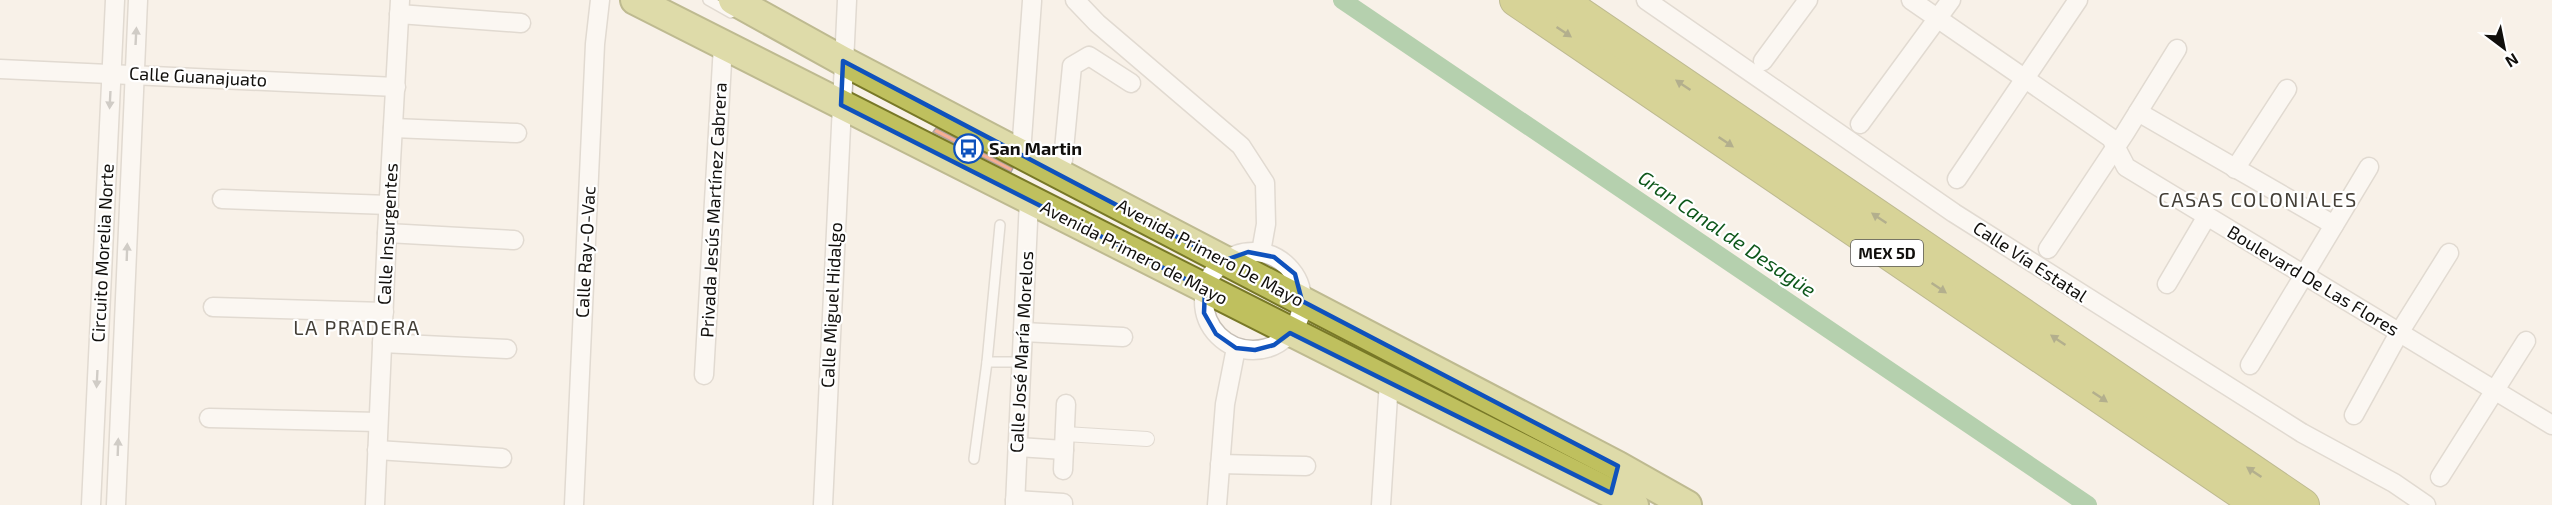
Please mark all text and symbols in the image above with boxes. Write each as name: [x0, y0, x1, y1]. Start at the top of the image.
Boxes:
north arrow: [2474, 18, 2534, 78]
one-way arrow: [131, 26, 141, 45]
one-way arrow: [1556, 27, 1573, 38]
text: N: [2502, 50, 2522, 72]
street label: Calle Guanajuato: [129, 61, 268, 91]
one-way arrow: [1675, 79, 1692, 90]
street label: Privada Jesús Martínez Cabrera: [695, 82, 731, 338]
one-way arrow: [106, 91, 115, 110]
bus stop icon: San Martin: [952, 133, 984, 165]
one-way arrow: [1717, 136, 1733, 148]
place label: San Martin: [989, 137, 1082, 159]
street label: Calle Insurgentes: [372, 162, 402, 305]
street label: Circuito Morelia Norte: [86, 163, 118, 343]
water label: Gran Canal de Desagüe: [1634, 165, 1821, 302]
street label: Calle Ray-O-Vac: [571, 185, 599, 318]
district label: CASAS COLONIALES: [2158, 187, 2358, 211]
street label: Avenida Primero De Mayo: [1113, 193, 1308, 311]
street label: Avenida Primero de Mayo: [1037, 195, 1232, 309]
one-way arrow: [1871, 213, 1887, 224]
street label: Calle Vía Estatal: [1969, 216, 2092, 307]
street label: Boulevard De Las Flores: [2224, 220, 2403, 340]
street label: Calle Miguel Hidalgo: [816, 222, 846, 388]
road number: MEX 5D: [1851, 240, 1923, 266]
one-way arrow: [122, 242, 131, 261]
street label: Calle José María Morelos: [1005, 251, 1037, 453]
one-way arrow: [1930, 282, 1946, 294]
district label: LA PRADERA: [293, 315, 421, 339]
one-way arrow: [2050, 334, 2066, 346]
one-way arrow: [93, 370, 102, 389]
one-way arrow: [2092, 391, 2108, 402]
one-way arrow: [114, 437, 123, 456]
one-way arrow: [2246, 467, 2262, 478]

